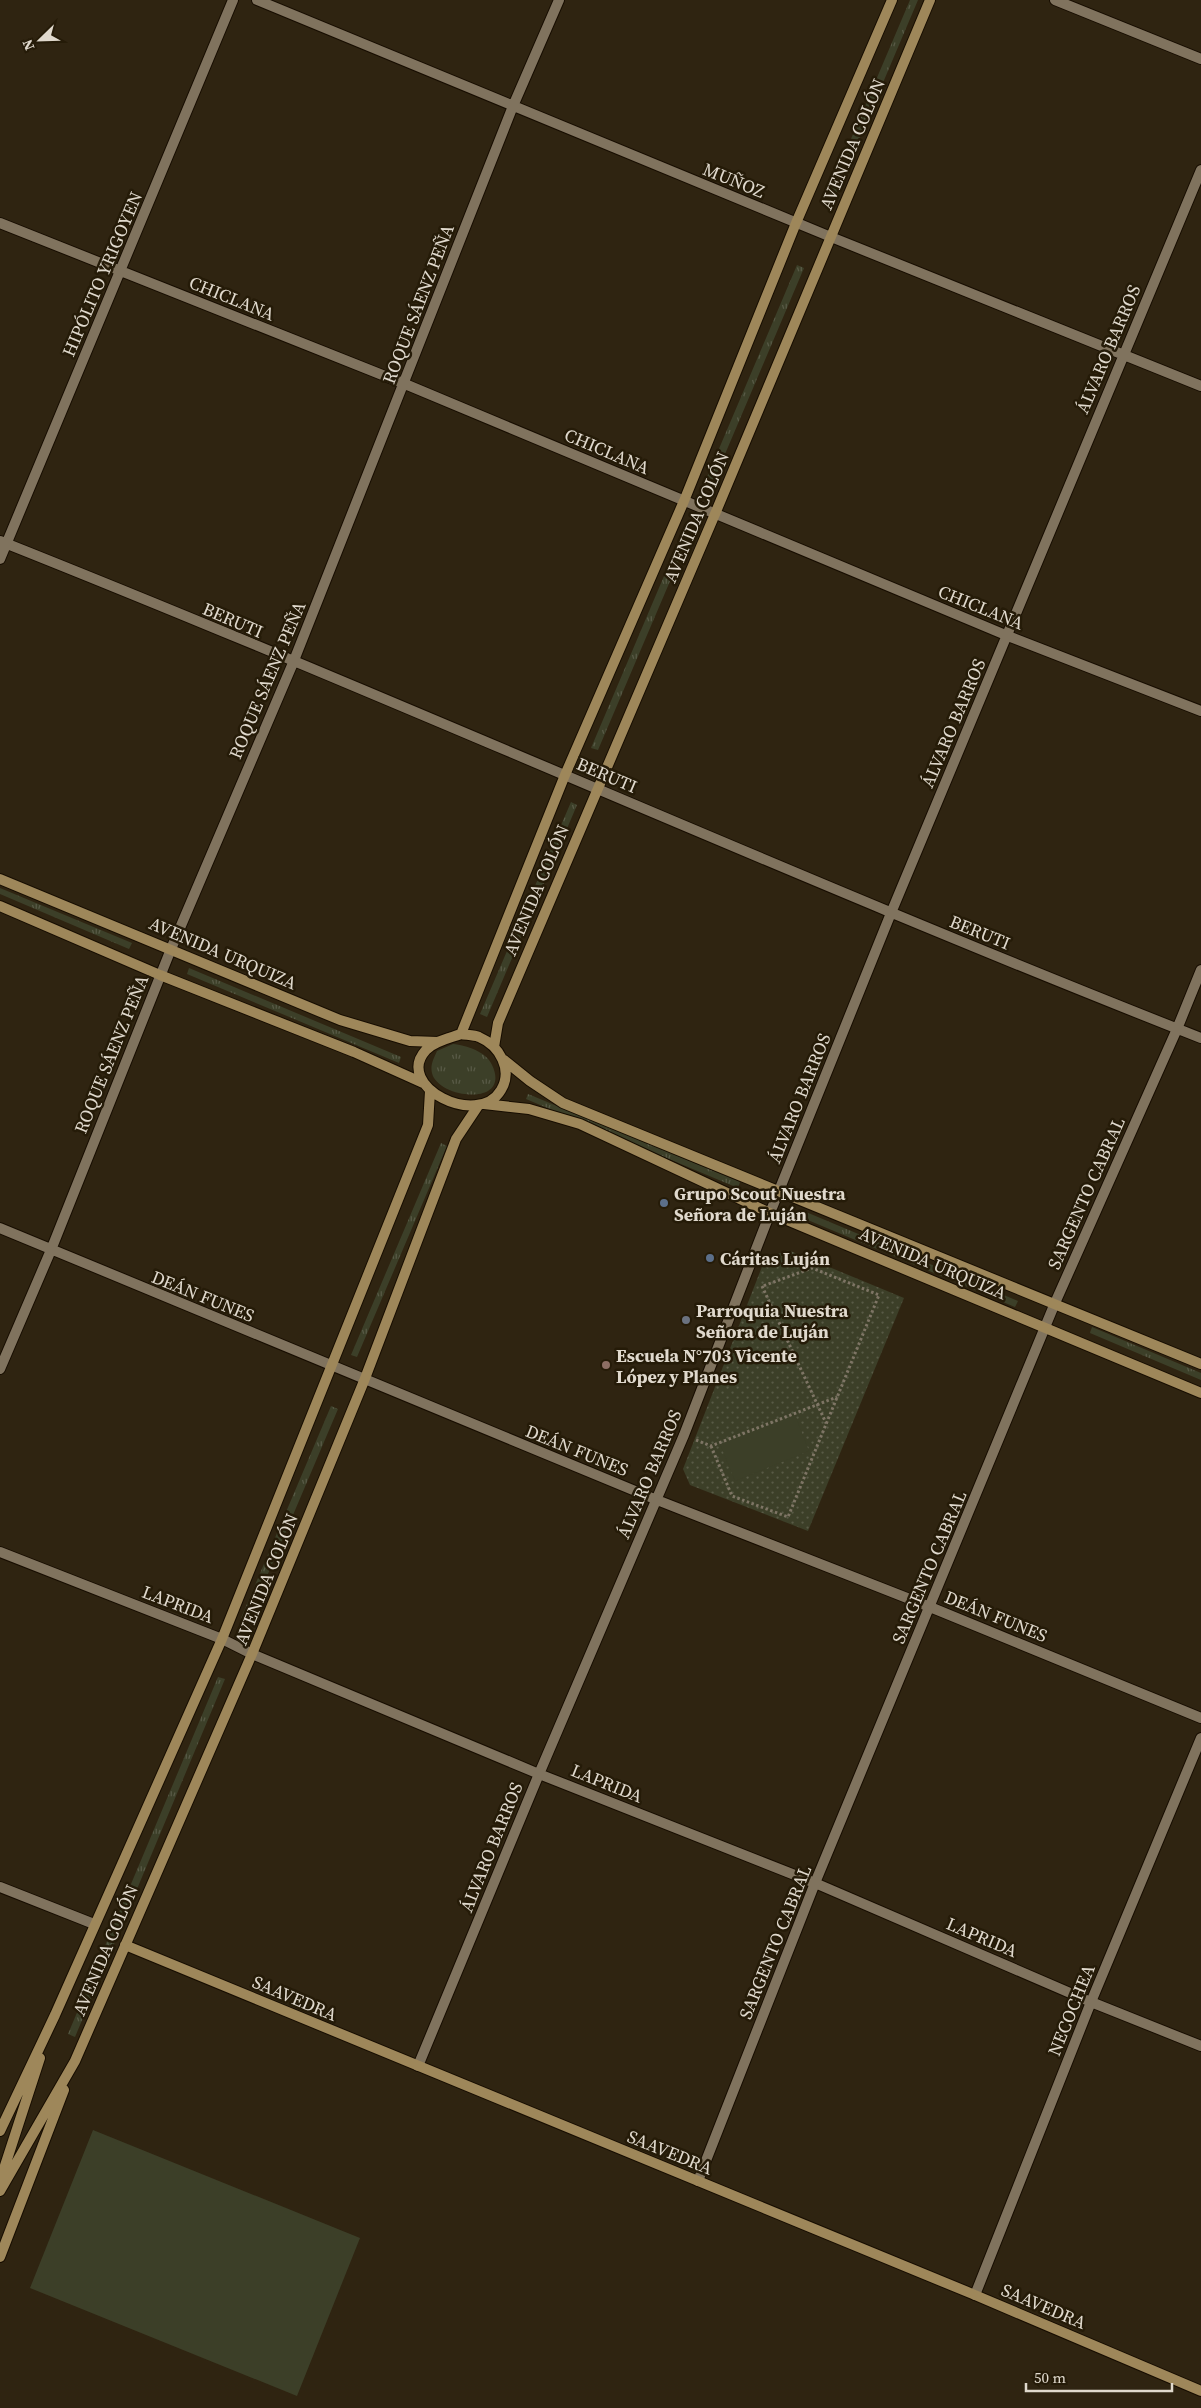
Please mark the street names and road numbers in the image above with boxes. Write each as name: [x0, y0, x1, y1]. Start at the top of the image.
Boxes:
street label: AVENIDA COLÓN: [813, 75, 891, 213]
street label: MUÑOZ: [699, 156, 769, 204]
street label: HIPÓLITO YRIGOYEN: [56, 188, 148, 360]
street label: ROQUE SÁENZ PEÑA: [376, 221, 460, 387]
street label: CHICLANA: [186, 270, 278, 326]
street label: ÁLVARO BARROS: [1070, 281, 1146, 417]
street label: CHICLANA: [561, 422, 653, 480]
street label: AVENIDA COLÓN: [657, 448, 735, 586]
street label: CHICLANA: [935, 579, 1027, 635]
street label: BERUTI: [199, 596, 267, 644]
street label: ROQUE SÁENZ PEÑA: [222, 597, 312, 763]
street label: ÁLVARO BARROS: [915, 655, 991, 791]
street label: BERUTI: [573, 751, 641, 799]
street label: AVENIDA COLÓN: [497, 821, 575, 959]
street label: BERUTI: [946, 909, 1014, 955]
street label: AVENIDA URQUIZA: [145, 911, 301, 995]
street label: ROQUE SÁENZ PEÑA: [68, 971, 154, 1137]
street label: ÁLVARO BARROS: [762, 1029, 836, 1167]
street label: SARGENTO CABRAL: [1041, 1113, 1131, 1273]
street label: AVENIDA URQUIZA: [855, 1221, 1011, 1305]
street label: DEÁN FUNES: [148, 1264, 258, 1328]
street label: ÁLVARO BARROS: [611, 1406, 687, 1542]
street label: DEÁN FUNES: [522, 1418, 632, 1482]
street label: SARGENTO CABRAL: [885, 1487, 973, 1647]
street label: AVENIDA COLÓN: [228, 1509, 304, 1649]
street label: LAPRIDA: [139, 1579, 218, 1629]
street label: DEÁN FUNES: [941, 1584, 1051, 1648]
street label: LAPRIDA: [568, 1757, 646, 1809]
street label: ÁLVARO BARROS: [454, 1778, 528, 1916]
street label: SARGENTO CABRAL: [733, 1861, 817, 2023]
street label: AVENIDA COLÓN: [66, 1881, 144, 2019]
street label: LAPRIDA: [943, 1911, 1021, 1963]
street label: NECOCHEA: [1041, 1961, 1101, 2059]
street label: SAAVEDRA: [249, 1969, 341, 2027]
street label: SAAVEDRA: [624, 2124, 716, 2180]
street label: SAAVEDRA: [998, 2277, 1090, 2335]

